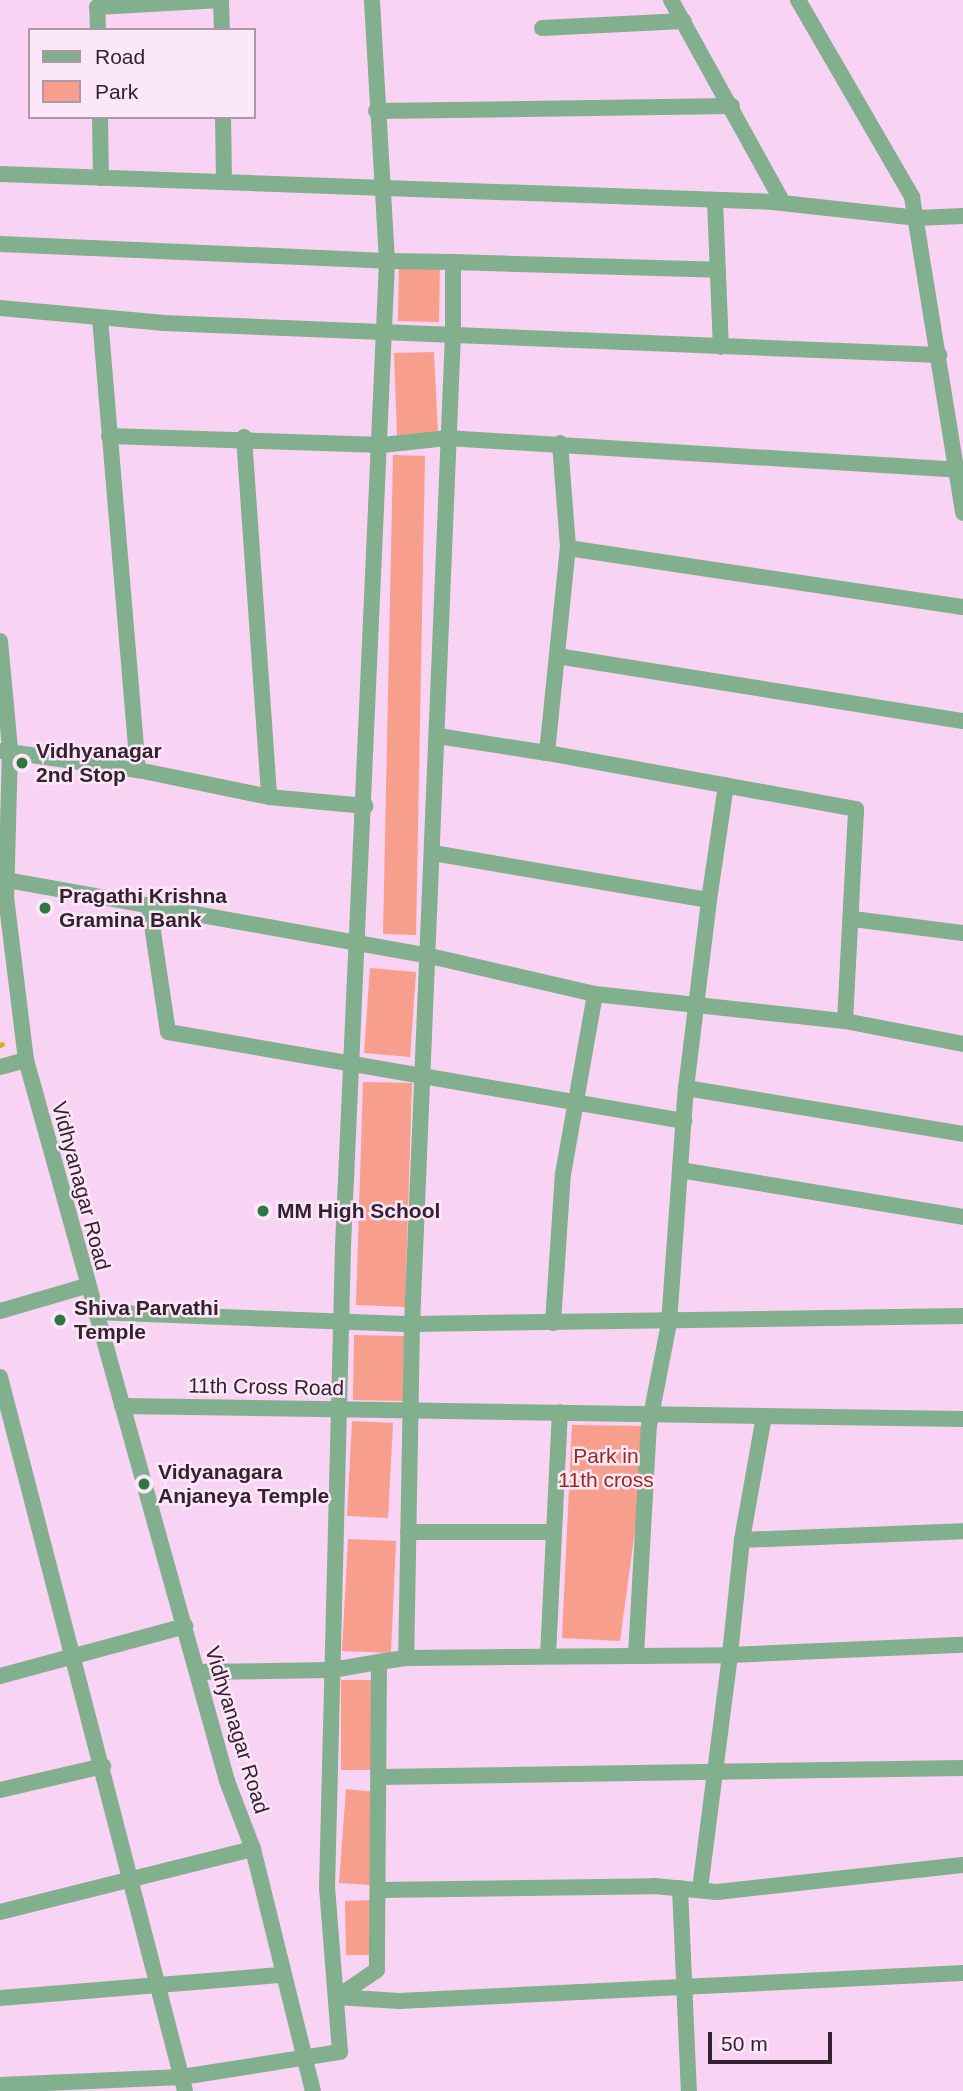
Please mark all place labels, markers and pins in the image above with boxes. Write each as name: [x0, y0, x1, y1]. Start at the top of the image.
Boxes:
place label: Vidhyanagar 2nd Stop: [36, 738, 162, 788]
marker: Vidhyanagar 2nd Stop: [14, 755, 30, 771]
place label: Pragathi Krishna Gramina Bank: [59, 883, 227, 933]
marker: Pragathi Krishna Gramina Bank: [37, 900, 53, 916]
place label: MM High School: [277, 1198, 440, 1224]
marker: MM High School: [255, 1203, 271, 1219]
place label: Shiva Parvathi Temple: [74, 1295, 219, 1345]
marker: Shiva Parvathi Temple: [52, 1312, 68, 1328]
place label: Vidyanagara Anjaneya Temple: [158, 1459, 329, 1509]
marker: Vidyanagara Anjaneya Temple: [136, 1476, 152, 1492]

